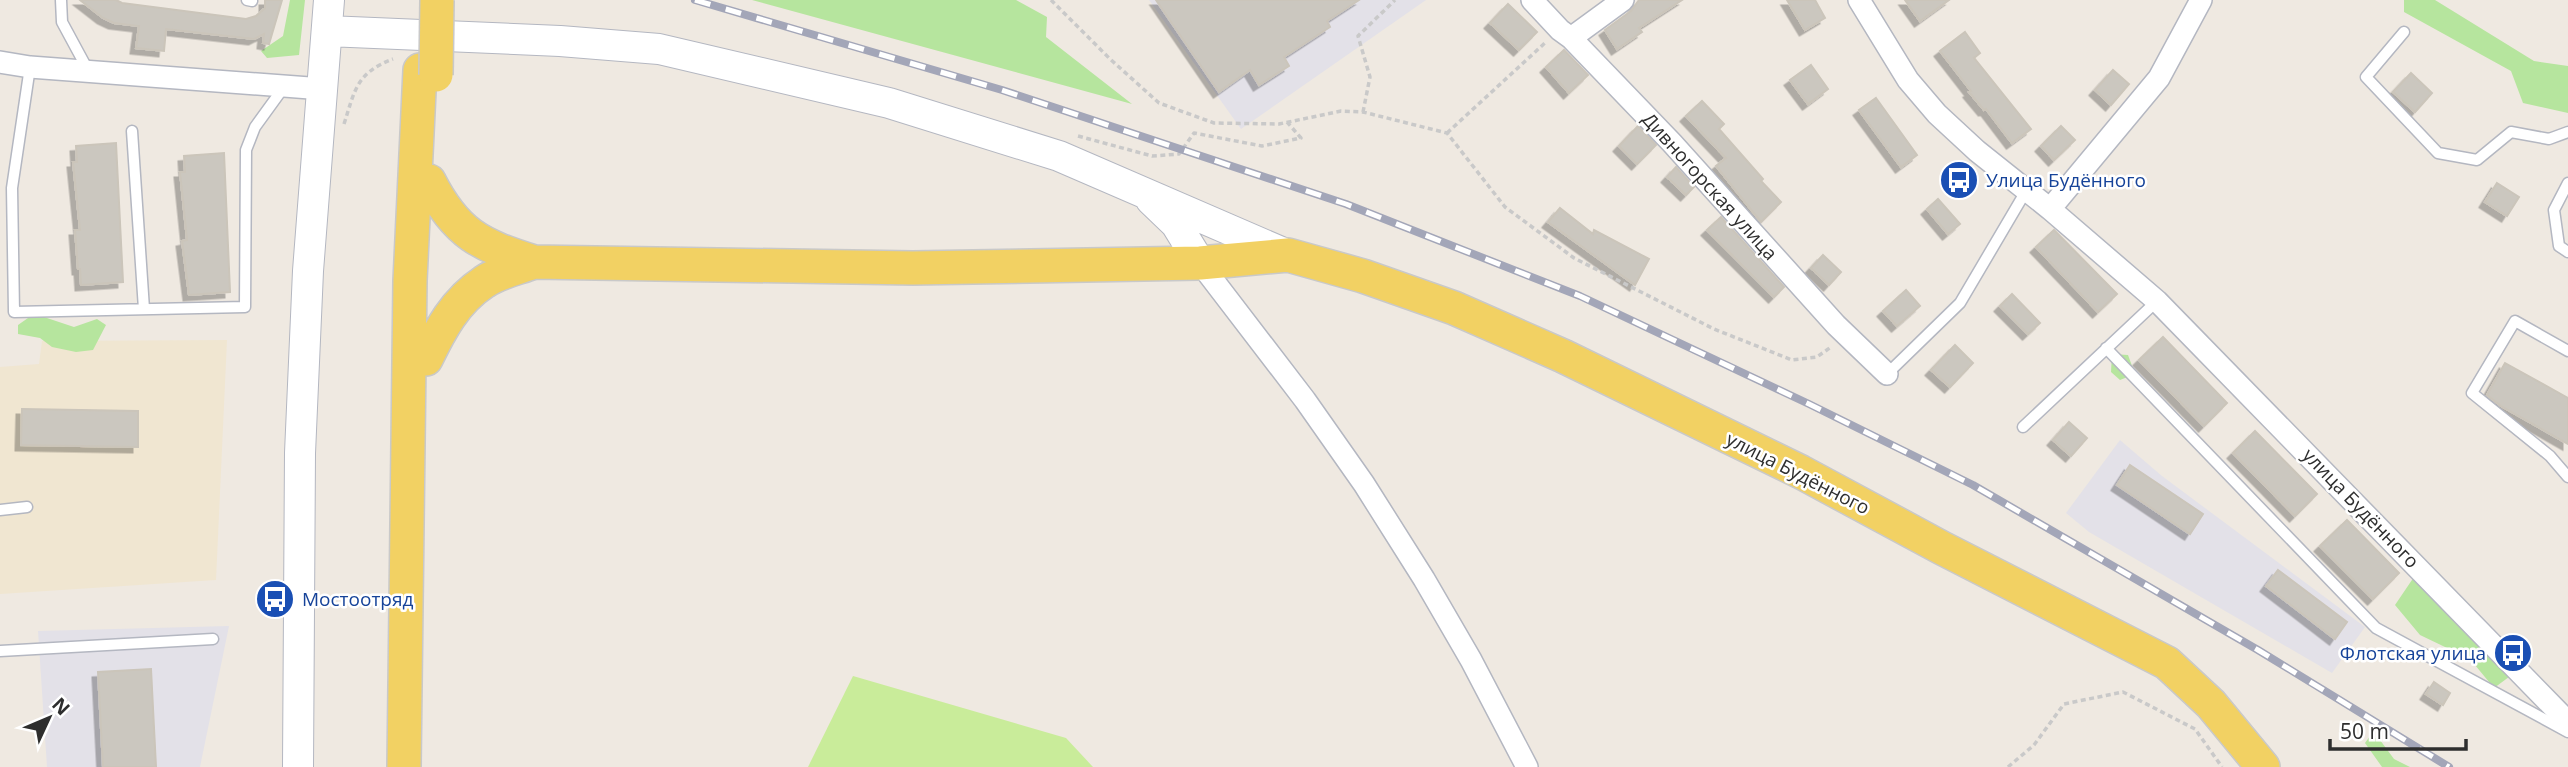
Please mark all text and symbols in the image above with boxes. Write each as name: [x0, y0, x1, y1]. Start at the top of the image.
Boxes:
street label: Дивногорская улица: [1637, 106, 1783, 266]
bus stop icon: Улица Будённого: [1938, 159, 1980, 201]
place label: Улица Будённого: [1986, 167, 2146, 193]
street label: улица Будённого: [1722, 426, 1874, 520]
street label: улица Будённого: [2297, 442, 2425, 574]
bus stop icon: Мостоотряд: [254, 578, 296, 620]
place label: Мостоотряд: [302, 586, 414, 612]
bus stop icon: Флотская улица: [2492, 632, 2534, 674]
place label: Флотская улица: [2340, 640, 2486, 666]
north arrow: [14, 683, 84, 753]
text: N: [47, 692, 76, 721]
scale bar: [2330, 708, 2466, 752]
text: 50 m: [2340, 717, 2389, 745]

